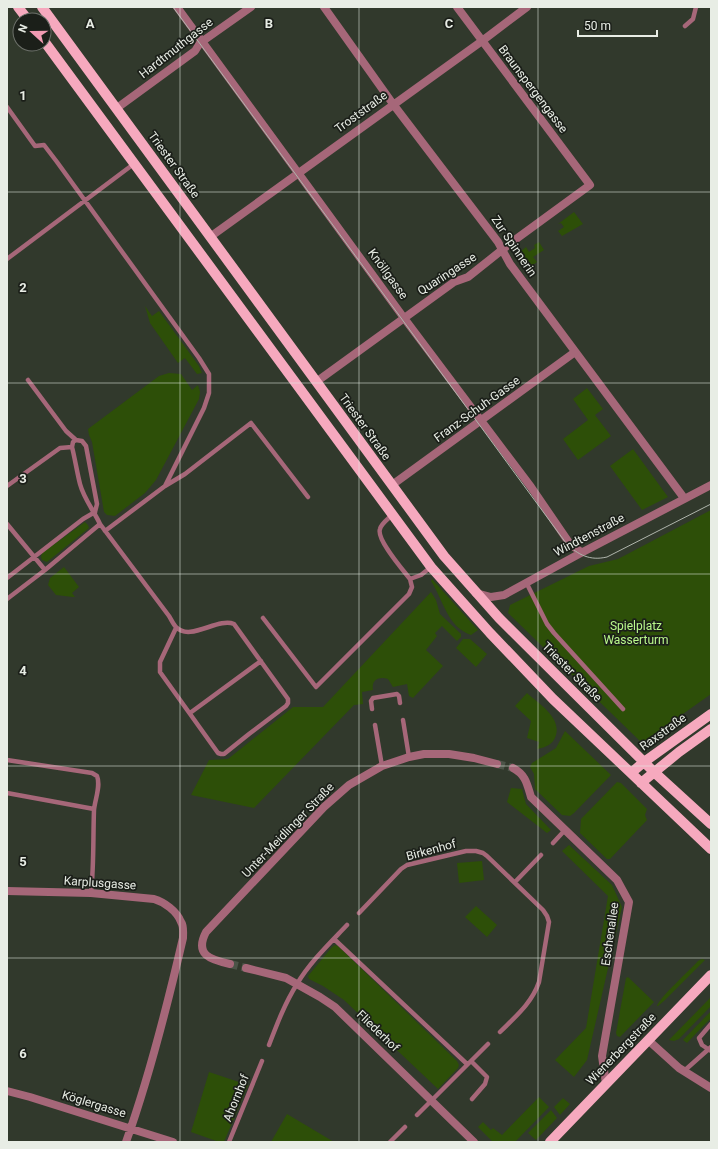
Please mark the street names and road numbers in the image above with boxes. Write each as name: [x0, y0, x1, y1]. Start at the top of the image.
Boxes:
street label: Hardtmuthgasse: [136, 15, 216, 81]
street label: Braunspergengasse: [495, 42, 571, 136]
street label: Troststraße: [332, 88, 390, 136]
street label: Triester Straße: [145, 129, 203, 201]
street label: Zur Spinnerin: [488, 213, 540, 279]
street label: Knöllgasse: [365, 246, 411, 302]
street label: Quaringasse: [415, 250, 479, 298]
street label: Franz-Schuh-Gasse: [431, 373, 523, 445]
street label: Triester Straße: [336, 391, 394, 463]
street label: Windtenstraße: [551, 511, 627, 559]
street label: Triester Straße: [539, 639, 605, 705]
street label: Raxstraße: [637, 711, 689, 753]
street label: Unter-Meidlinger Straße: [239, 780, 337, 880]
street label: Birkenhof: [405, 836, 458, 863]
street label: Karplusgasse: [63, 873, 137, 893]
street label: Eschenallee: [599, 901, 621, 967]
street label: Fliederhof: [354, 1007, 403, 1055]
street label: Wienerbergstraße: [583, 1010, 659, 1088]
street label: Ahornhof: [220, 1072, 252, 1124]
street label: Köglergasse: [60, 1088, 128, 1120]

